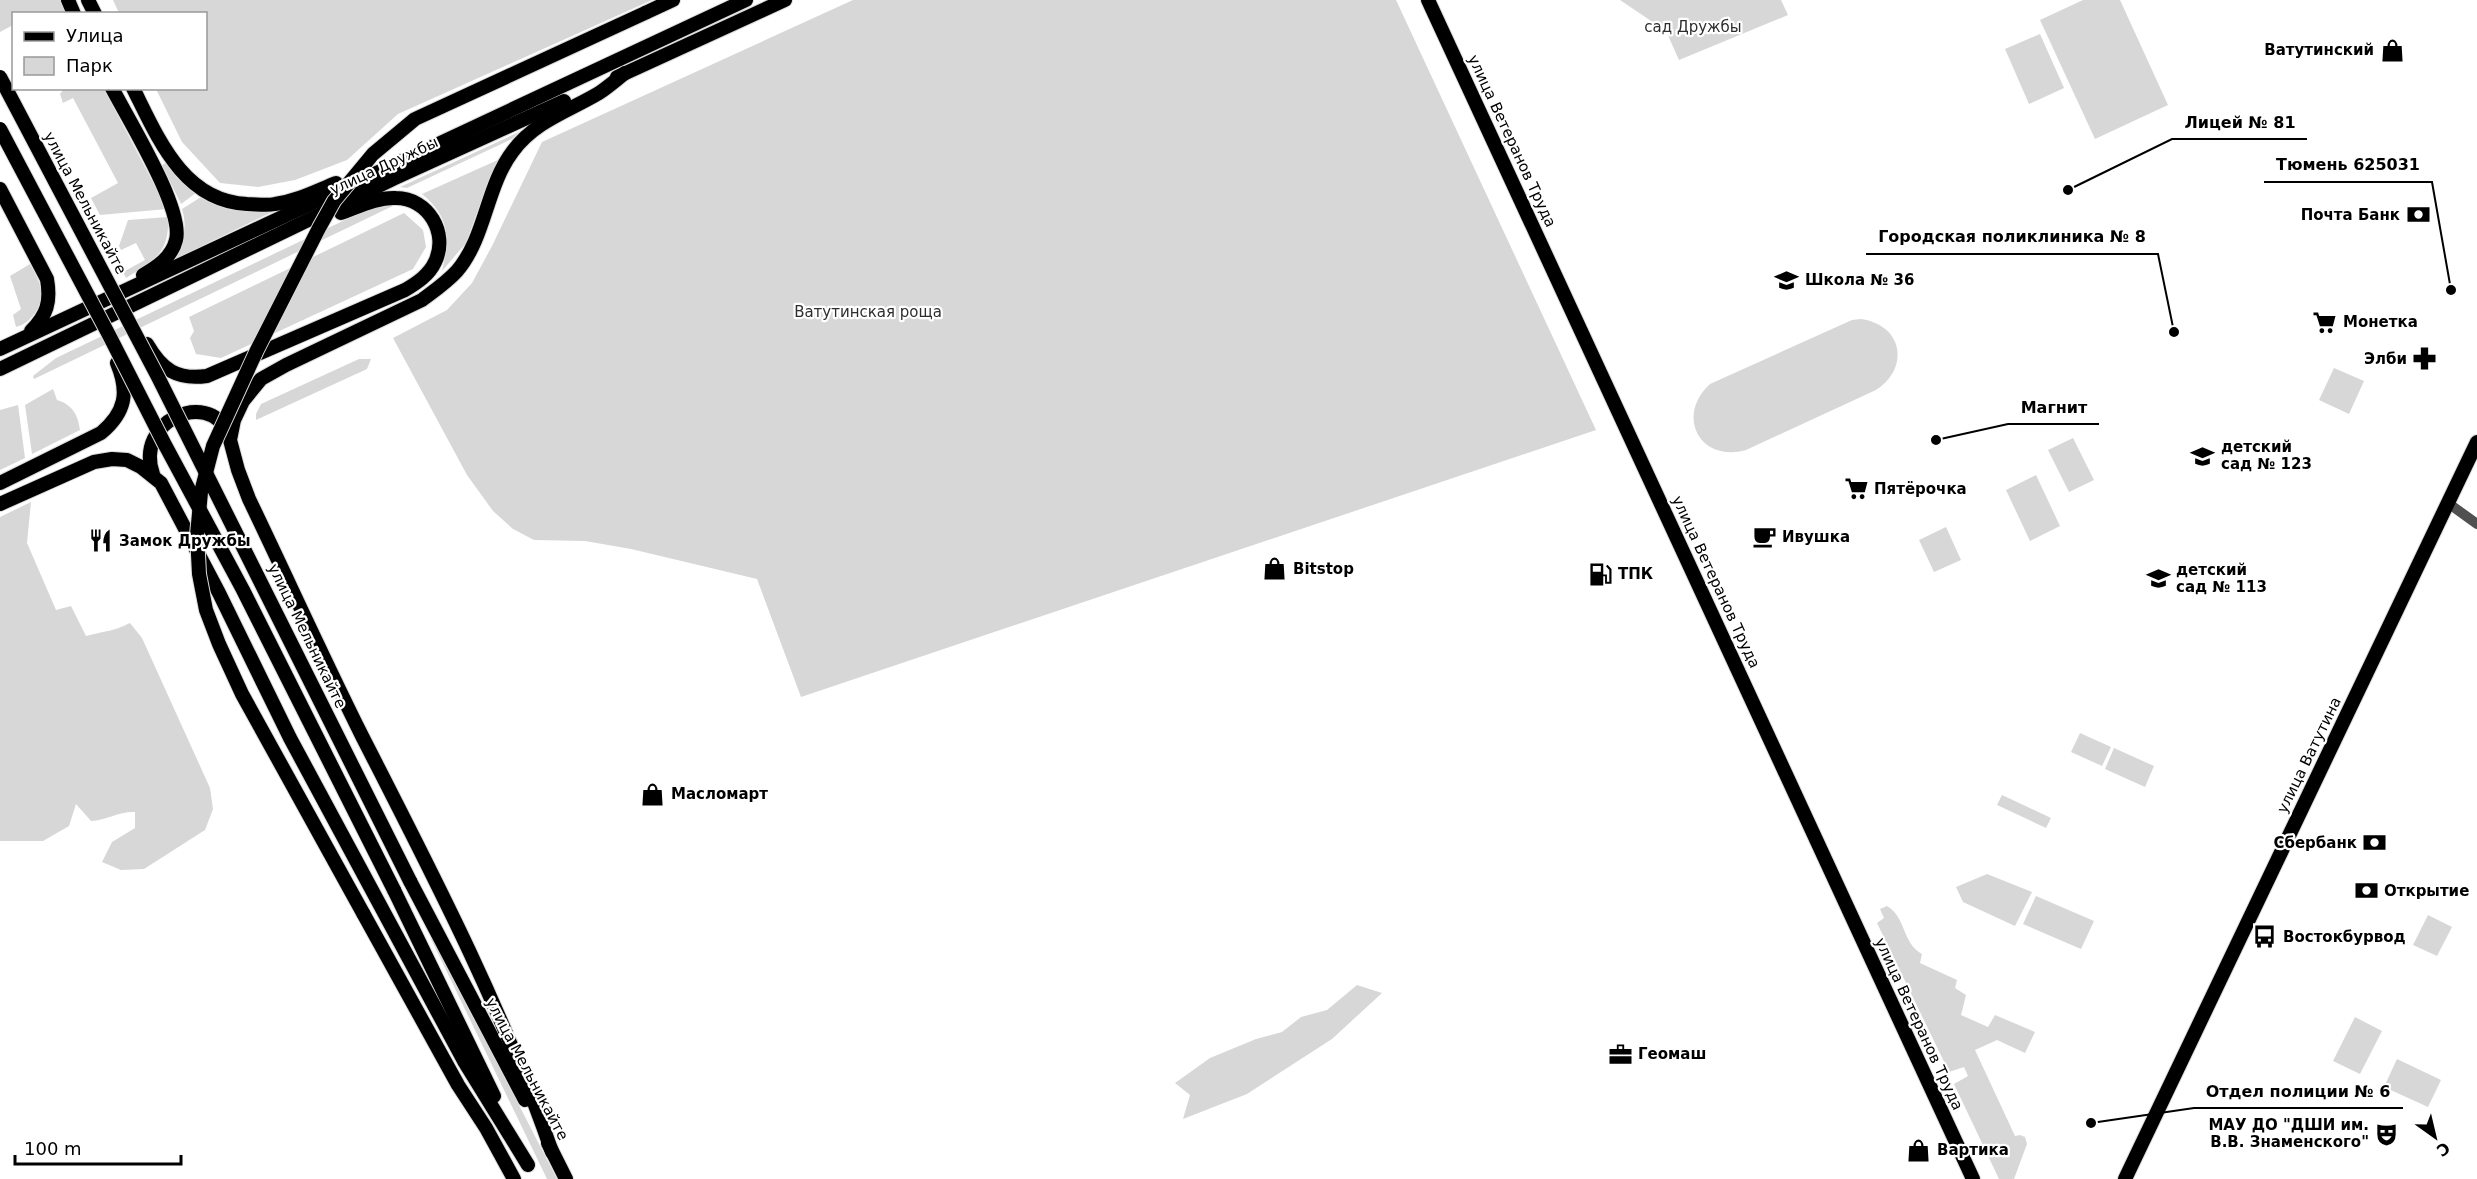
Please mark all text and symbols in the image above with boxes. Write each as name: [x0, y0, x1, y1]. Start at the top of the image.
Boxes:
legend: [12, 12, 207, 90]
park label: сад Дружбы: [1644, 18, 1742, 36]
text: Улица: [66, 25, 123, 46]
shop icon: Ватутинский: [2379, 37, 2405, 63]
place label: Ватутинский: [2264, 41, 2374, 59]
street label: улица Ветеранов Труда: [1464, 52, 1560, 230]
text: Парк: [66, 55, 113, 76]
callout: Лицей № 81: [2172, 105, 2307, 139]
text: Лицей № 81: [2184, 113, 2296, 132]
street label: улица Мельникайте: [40, 129, 130, 277]
street label: улица Дружбы: [327, 133, 441, 199]
callout: Тюмень 625031: [2264, 148, 2432, 182]
text: Тюмень 625031: [2276, 155, 2420, 174]
bank icon: Почта Банк: [2405, 202, 2431, 228]
place label: Почта Банк: [2301, 206, 2400, 224]
callout: Городская поликлиника № 8: [1866, 220, 2158, 254]
text: Городская поликлиника № 8: [1878, 227, 2146, 246]
school or university icon: Школа № 36: [1774, 267, 1800, 293]
place label: Школа № 36: [1805, 271, 1915, 289]
park label: Ватутинская роща: [794, 303, 942, 321]
supermarket icon: Монетка: [2312, 309, 2338, 335]
place label: Монетка: [2343, 313, 2418, 331]
pharmacy icon: Элби: [2412, 346, 2438, 372]
place label: Элби: [2364, 350, 2407, 368]
callout: Магнит: [2008, 390, 2099, 424]
text: Магнит: [2021, 398, 2088, 417]
place label: детский сад № 123: [2221, 438, 2312, 473]
school or university icon: детский сад № 123: [2190, 443, 2216, 469]
supermarket icon: Пятёрочка: [1843, 476, 1869, 502]
place label: Пятёрочка: [1874, 480, 1967, 498]
street label: улица Ветеранов Труда: [1668, 493, 1764, 671]
cafe icon: Ивушка: [1751, 524, 1777, 550]
restaurant icon: Замок Дружбы: [88, 528, 114, 554]
place label: Ивушка: [1782, 528, 1850, 546]
place label: Замок Дружбы: [119, 532, 251, 550]
shop icon: Bitstop: [1262, 556, 1288, 582]
place label: Bitstop: [1293, 560, 1354, 578]
street label: улица Мельникайте: [264, 561, 350, 711]
fuel station icon: ТПК: [1587, 561, 1613, 587]
place label: детский сад № 113: [2176, 561, 2267, 596]
place label: ТПК: [1618, 565, 1654, 583]
school or university icon: детский сад № 113: [2145, 566, 2171, 592]
street label: улица Ватутина: [2273, 694, 2345, 816]
shop icon: Масломарт: [640, 781, 666, 807]
place label: Масломарт: [671, 785, 768, 803]
bank icon: Сбербанк: [2362, 830, 2388, 856]
place label: Сбербанк: [2273, 834, 2357, 852]
bank icon: Открытие: [2353, 878, 2379, 904]
place label: Открытие: [2384, 882, 2469, 900]
bus stop icon: Востокбурвод: [2252, 924, 2278, 950]
place label: Востокбурвод: [2283, 928, 2406, 946]
street label: улица Ветеранов Труда: [1871, 935, 1967, 1113]
street label: улица Мельникайте: [482, 995, 572, 1143]
office icon: Геомаш: [1607, 1041, 1633, 1067]
place label: Геомаш: [1638, 1045, 1706, 1063]
callout: Отдел полиции № 6: [2194, 1074, 2403, 1108]
text: Отдел полиции № 6: [2206, 1082, 2390, 1101]
north arrow: [2405, 1107, 2465, 1167]
place label: МАУ ДО "ДШИ им. В.В. Знаменского": [2208, 1116, 2369, 1151]
theatre icon: МАУ ДО "ДШИ им. В.В. Знаменского": [2374, 1121, 2400, 1147]
scale bar: [15, 1128, 182, 1166]
shop icon: Вартика: [1906, 1137, 1932, 1163]
text: 100 m: [24, 1138, 82, 1159]
text: С: [2433, 1138, 2453, 1160]
place label: Вартика: [1937, 1141, 2009, 1159]

